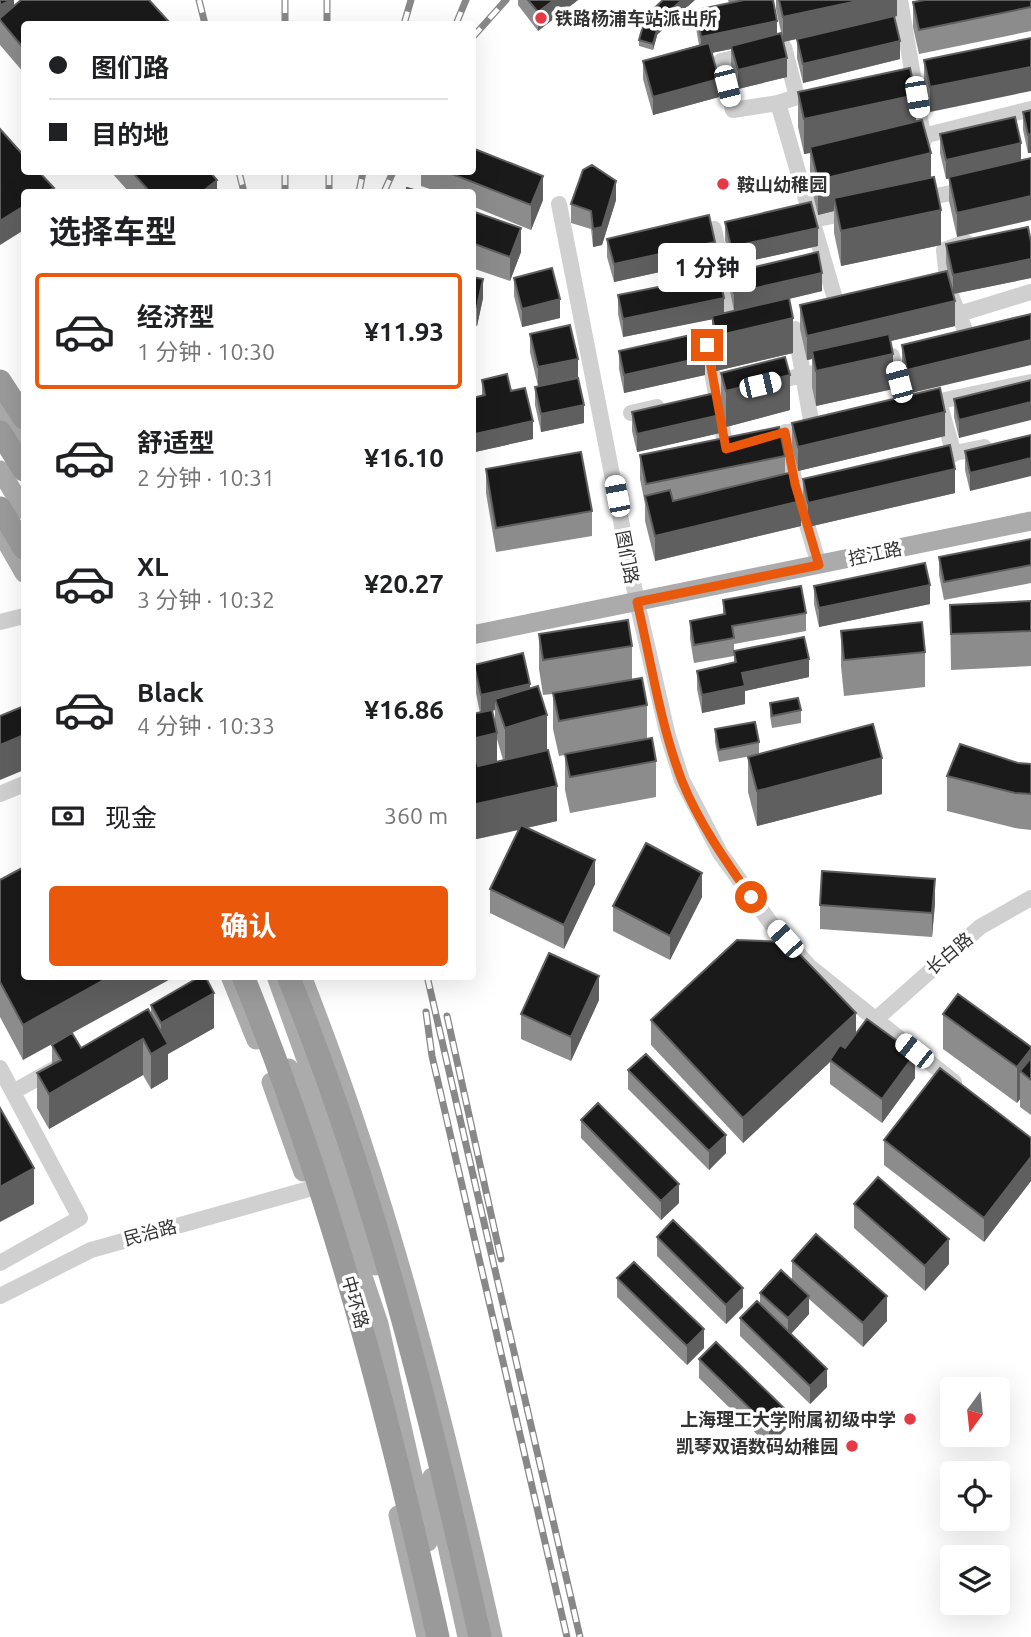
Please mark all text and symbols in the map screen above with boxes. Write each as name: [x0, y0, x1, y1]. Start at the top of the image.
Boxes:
place label: 铁路杨浦车站派出所: [555, 8, 717, 28]
marker: 铁路杨浦车站派出所: [533, 10, 549, 26]
text: 图们路: [91, 53, 169, 82]
car: [712, 63, 743, 109]
car: [904, 74, 931, 120]
text: 目的地: [91, 120, 169, 149]
place label: 鞍山幼稚园: [737, 174, 827, 194]
marker: 鞍山幼稚园: [715, 176, 731, 192]
text: 选择车型: [49, 213, 177, 249]
callout: 1 分钟: [658, 244, 756, 292]
text: 1 分钟: [675, 255, 739, 280]
icon: car: [53, 300, 116, 363]
text: 经济型: [137, 302, 215, 331]
text: ¥11.93: [364, 317, 444, 346]
route end: [691, 329, 723, 361]
text: 1 分钟 · 10:30: [137, 339, 275, 364]
car: [884, 359, 915, 405]
car: [738, 370, 783, 400]
icon: car: [53, 426, 116, 489]
text: 舒适型: [137, 428, 215, 457]
text: ¥16.10: [364, 443, 444, 472]
text: 2 分钟 · 10:31: [137, 465, 275, 490]
car: [603, 473, 632, 519]
street label: 图们路: [613, 529, 643, 585]
street label: 控江路: [847, 538, 903, 568]
icon: car: [53, 552, 116, 615]
text: XL: [137, 552, 168, 581]
text: ¥20.27: [364, 569, 444, 598]
text: 3 分钟 · 10:32: [137, 587, 275, 612]
icon: car: [53, 678, 116, 741]
text: Black: [137, 678, 204, 707]
text: ¥16.86: [364, 695, 444, 724]
text: 4 分钟 · 10:33: [137, 713, 275, 738]
icon: cash: [49, 797, 87, 835]
text: 现金: [105, 803, 157, 832]
text: 360 m: [384, 803, 448, 828]
route start: [735, 881, 767, 913]
button: 确认: [49, 886, 448, 966]
car: [764, 916, 807, 962]
street label: 长白路: [922, 928, 976, 978]
car: [891, 1030, 938, 1072]
street label: 民治路: [121, 1215, 179, 1249]
street label: 中环路: [339, 1273, 373, 1331]
north arrow: [940, 1377, 1010, 1447]
map controls: [940, 1377, 1010, 1615]
place label: 上海理工大学附属初级中学: [680, 1409, 896, 1429]
marker: 上海理工大学附属初级中学: [902, 1411, 918, 1427]
place label: 凯琴双语数码幼稚园: [676, 1436, 838, 1456]
marker: 凯琴双语数码幼稚园: [844, 1438, 860, 1454]
button: locate: [940, 1461, 1010, 1531]
button: layers: [940, 1545, 1010, 1615]

